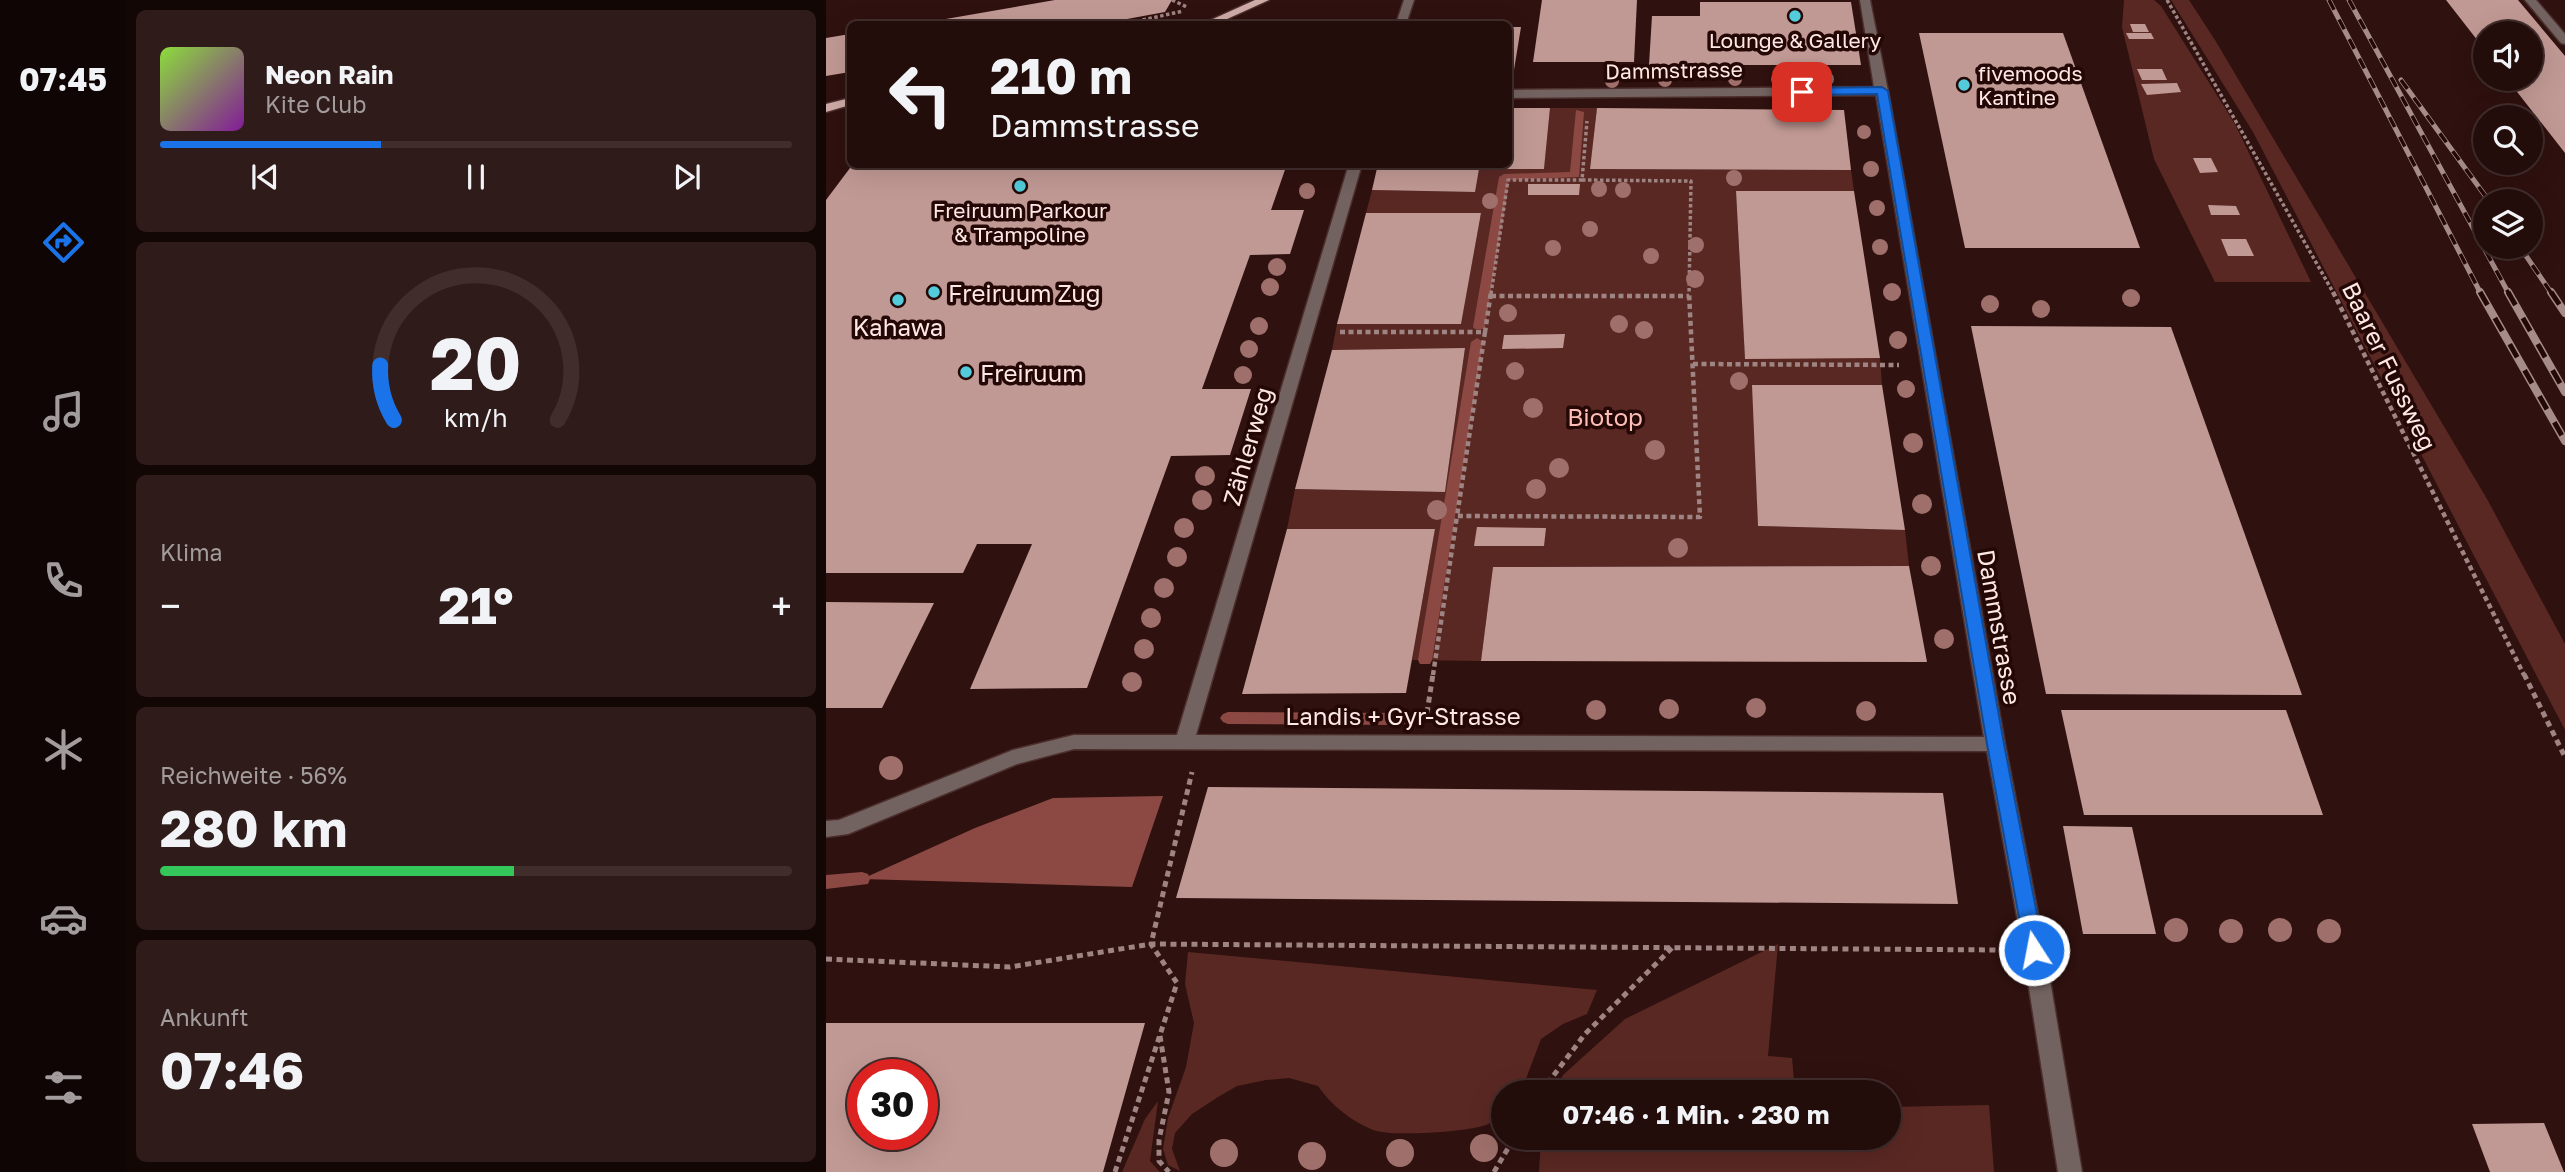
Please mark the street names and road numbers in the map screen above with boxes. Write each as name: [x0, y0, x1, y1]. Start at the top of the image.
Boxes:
street label: Dammstrasse: [1605, 56, 1743, 84]
street label: Baarer Fussweg: [2337, 277, 2443, 455]
street label: Zählerweg: [1216, 383, 1278, 509]
street label: Dammstrasse: [1972, 547, 2028, 707]
street label: Landis + Gyr-Strasse: [1285, 701, 1521, 730]

